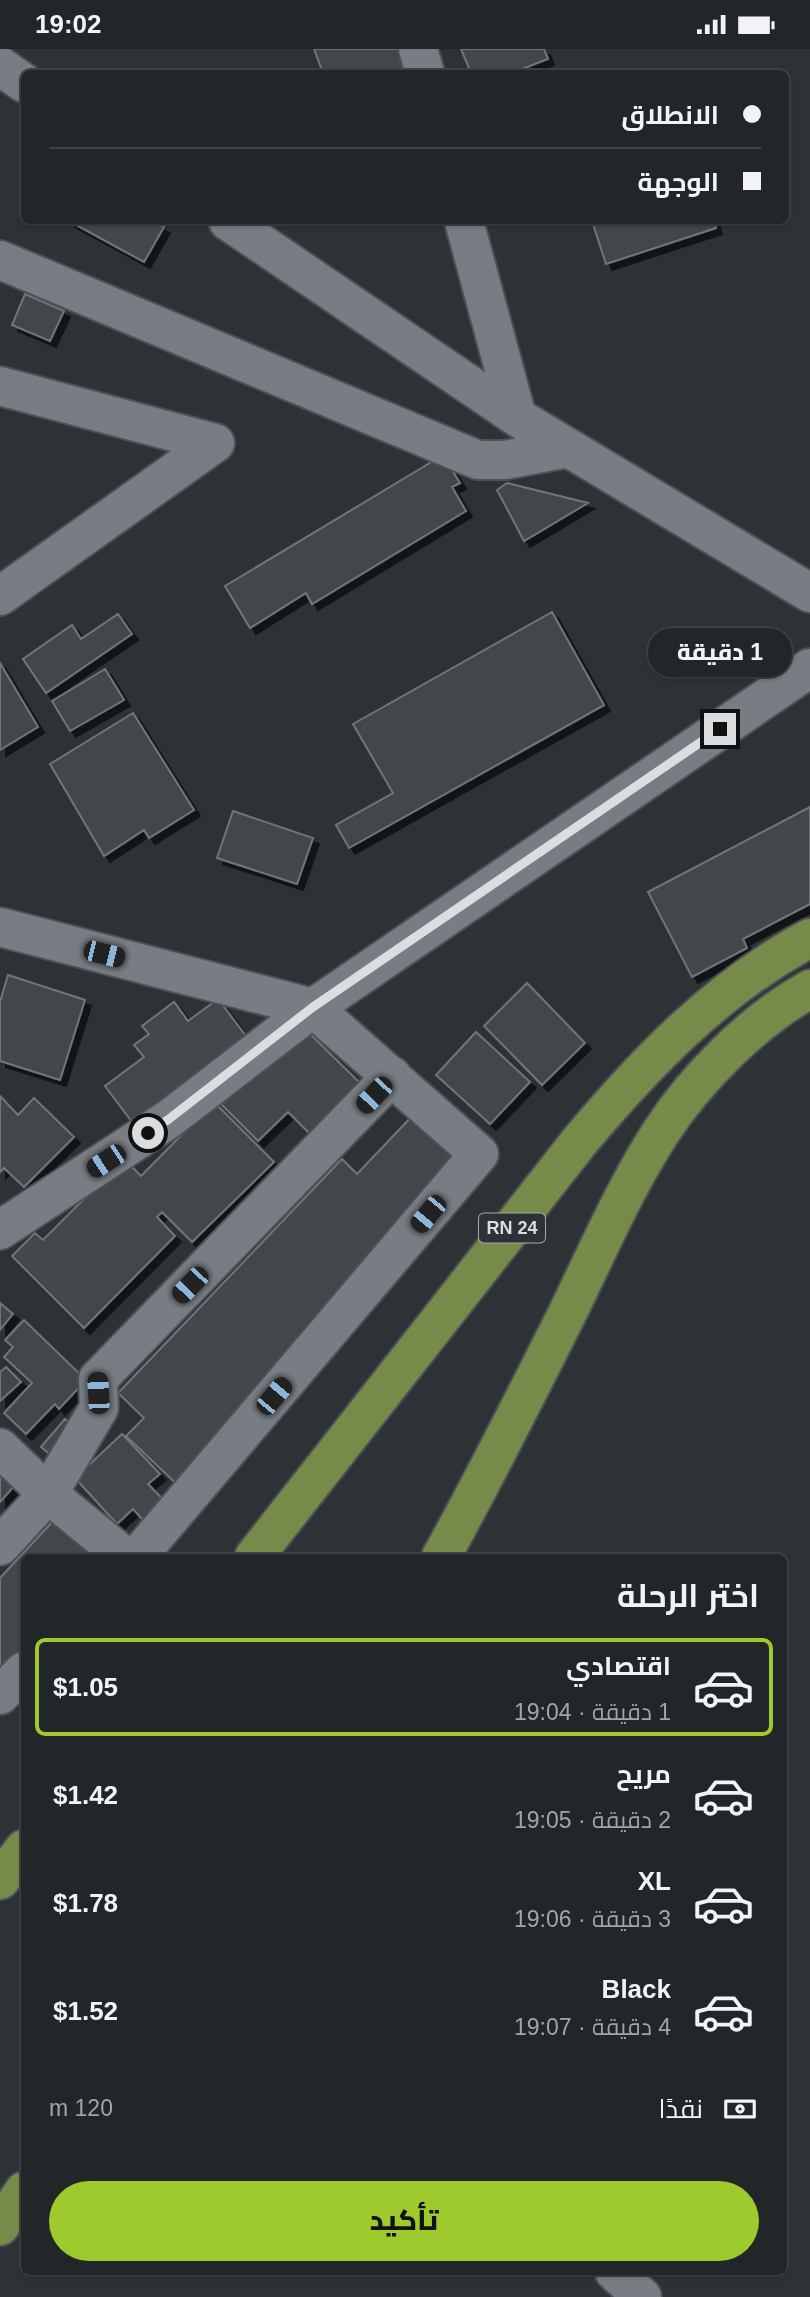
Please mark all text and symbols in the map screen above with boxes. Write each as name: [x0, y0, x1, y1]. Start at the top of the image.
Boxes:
text: 19:02: [35, 9, 102, 39]
text: الانطلاق: [621, 100, 719, 130]
text: الوجهة: [638, 167, 719, 197]
callout: 1 دقيقة: [648, 627, 792, 677]
text: 1 دقيقة: [677, 639, 763, 665]
route end: [704, 713, 736, 745]
car: [82, 939, 127, 969]
car: [352, 1073, 397, 1117]
route start: [132, 1117, 164, 1149]
car: [83, 1141, 130, 1181]
car: [407, 1191, 450, 1237]
road number: RN 24: [479, 1213, 545, 1243]
car: [168, 1263, 213, 1307]
car: [87, 1371, 110, 1415]
car: [253, 1373, 296, 1419]
text: اختر الرحلة: [617, 1578, 759, 1614]
text: اقتصادي: [566, 1651, 671, 1681]
icon: car: [692, 1656, 755, 1719]
text: $1.05: [53, 1672, 118, 1702]
text: 1 دقيقة · 19:04: [514, 1699, 671, 1725]
text: مريح: [616, 1759, 671, 1789]
icon: car: [692, 1764, 755, 1827]
text: $1.42: [53, 1780, 118, 1810]
text: 2 دقيقة · 19:05: [514, 1807, 671, 1833]
text: XL: [638, 1866, 671, 1896]
icon: car: [692, 1872, 755, 1935]
text: $1.78: [53, 1888, 118, 1918]
text: 3 دقيقة · 19:06: [514, 1906, 671, 1932]
text: Black: [602, 1974, 671, 2004]
icon: car: [692, 1980, 755, 2043]
text: $1.52: [53, 1996, 118, 2026]
text: 4 دقيقة · 19:07: [514, 2014, 671, 2040]
icon: cash: [721, 2090, 759, 2128]
text: نقدًا: [659, 2094, 703, 2124]
text: 120 m: [49, 2095, 113, 2121]
button: تأكيد: [49, 2181, 759, 2261]

